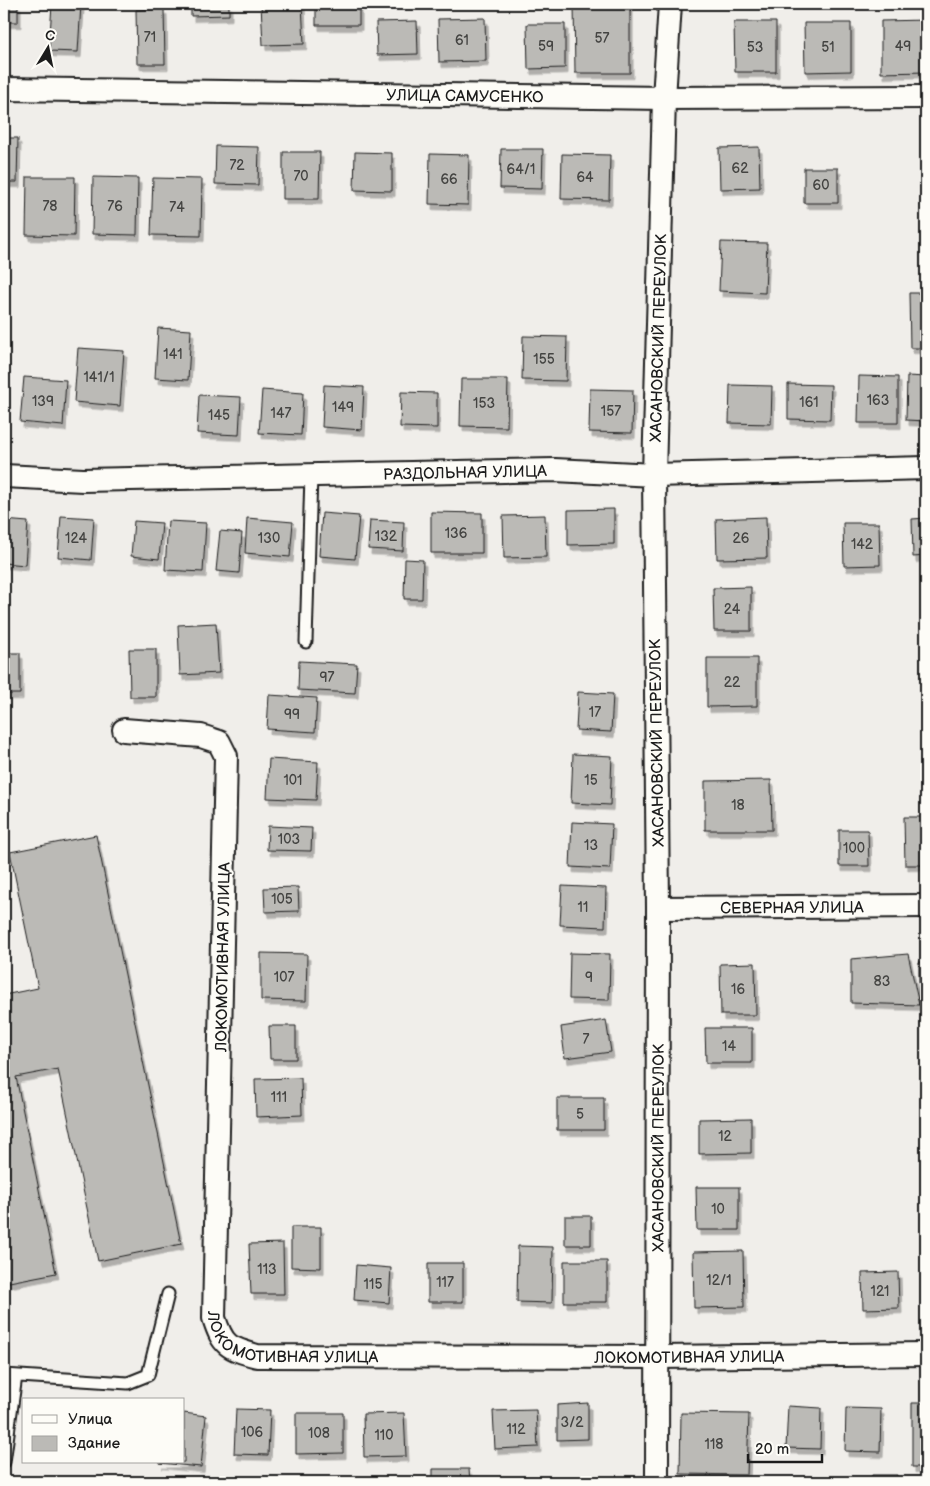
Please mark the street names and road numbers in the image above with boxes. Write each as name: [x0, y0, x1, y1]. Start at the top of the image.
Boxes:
street label: УЛИЦА САМУСЕНКО: [386, 86, 544, 107]
street label: ХАСАНОВСКИЙ ПЕРЕУЛОК: [647, 233, 671, 442]
street label: РАЗДОЛЬНАЯ УЛИЦА: [383, 462, 547, 485]
street label: ХАСАНОВСКИЙ ПЕРЕУЛОК: [646, 638, 669, 847]
street label: ЛОКОМОТИВНАЯ УЛИЦА: [212, 862, 235, 1053]
street label: СЕВЕРНАЯ УЛИЦА: [720, 898, 864, 919]
street label: ХАСАНОВСКИЙ ПЕРЕУЛОК: [649, 1043, 669, 1252]
street label: ЛОКОМОТИВНАЯ УЛИЦА: [203, 1310, 379, 1367]
street label: ЛОКОМОТИВНАЯ УЛИЦА: [593, 1348, 785, 1368]

